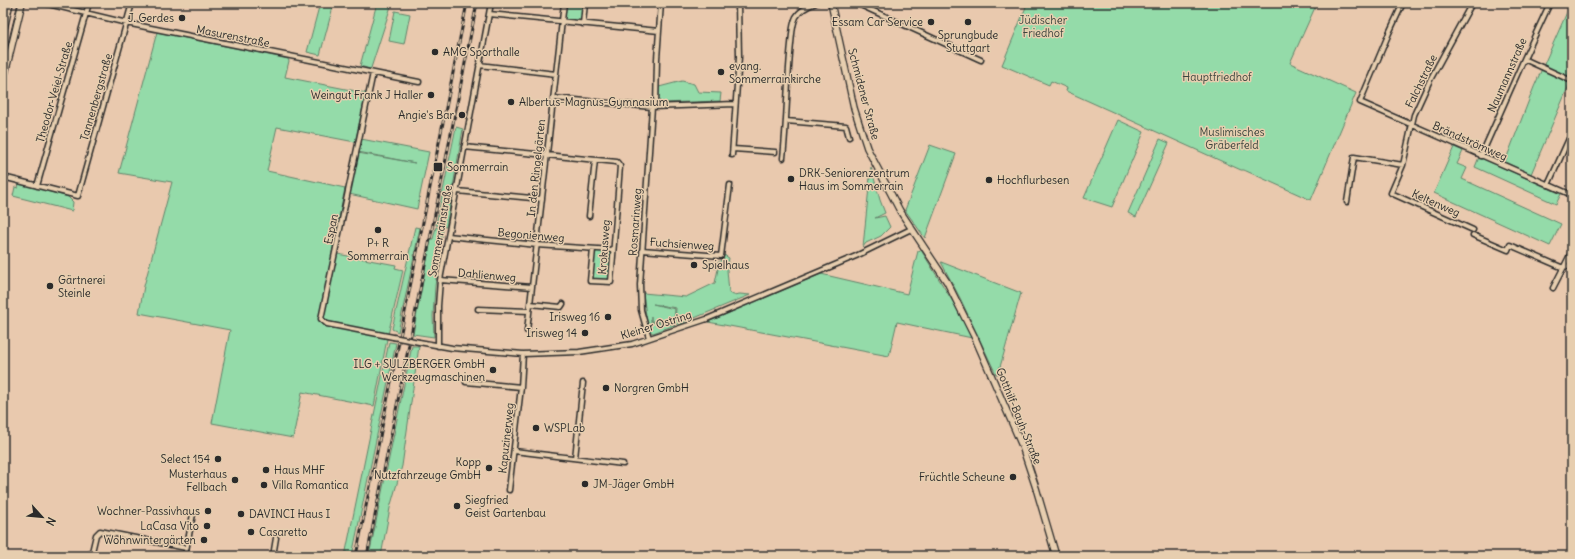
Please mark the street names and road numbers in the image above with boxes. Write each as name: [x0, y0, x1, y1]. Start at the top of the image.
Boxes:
street label: Masurenstraße: [195, 22, 271, 50]
street label: Naumannstraße: [1484, 36, 1530, 114]
street label: Theodor-Veiel-Straße: [33, 40, 75, 144]
street label: Schmidener Straße: [845, 47, 883, 141]
street label: Tannenbergstraße: [77, 52, 115, 142]
street label: Falchstraße: [1402, 52, 1440, 110]
street label: In den Ringelgärten: [524, 118, 548, 218]
street label: Brändströmweg: [1430, 118, 1510, 164]
street label: Sommerrainstraße: [425, 184, 455, 278]
street label: Keltenweg: [1410, 186, 1462, 220]
street label: Rosmarinweg: [626, 188, 644, 256]
street label: Espan: [321, 213, 341, 245]
street label: Krokusweg: [595, 219, 613, 275]
street label: Begonienweg: [497, 225, 565, 245]
street label: Fuchsienweg: [649, 235, 715, 253]
street label: Dahlienweg: [457, 265, 517, 285]
street label: Kleiner Ostring: [619, 308, 693, 342]
street label: Gotthilf-Bayh-Straße: [993, 366, 1045, 467]
street label: Kapuzinerweg: [495, 402, 517, 474]

